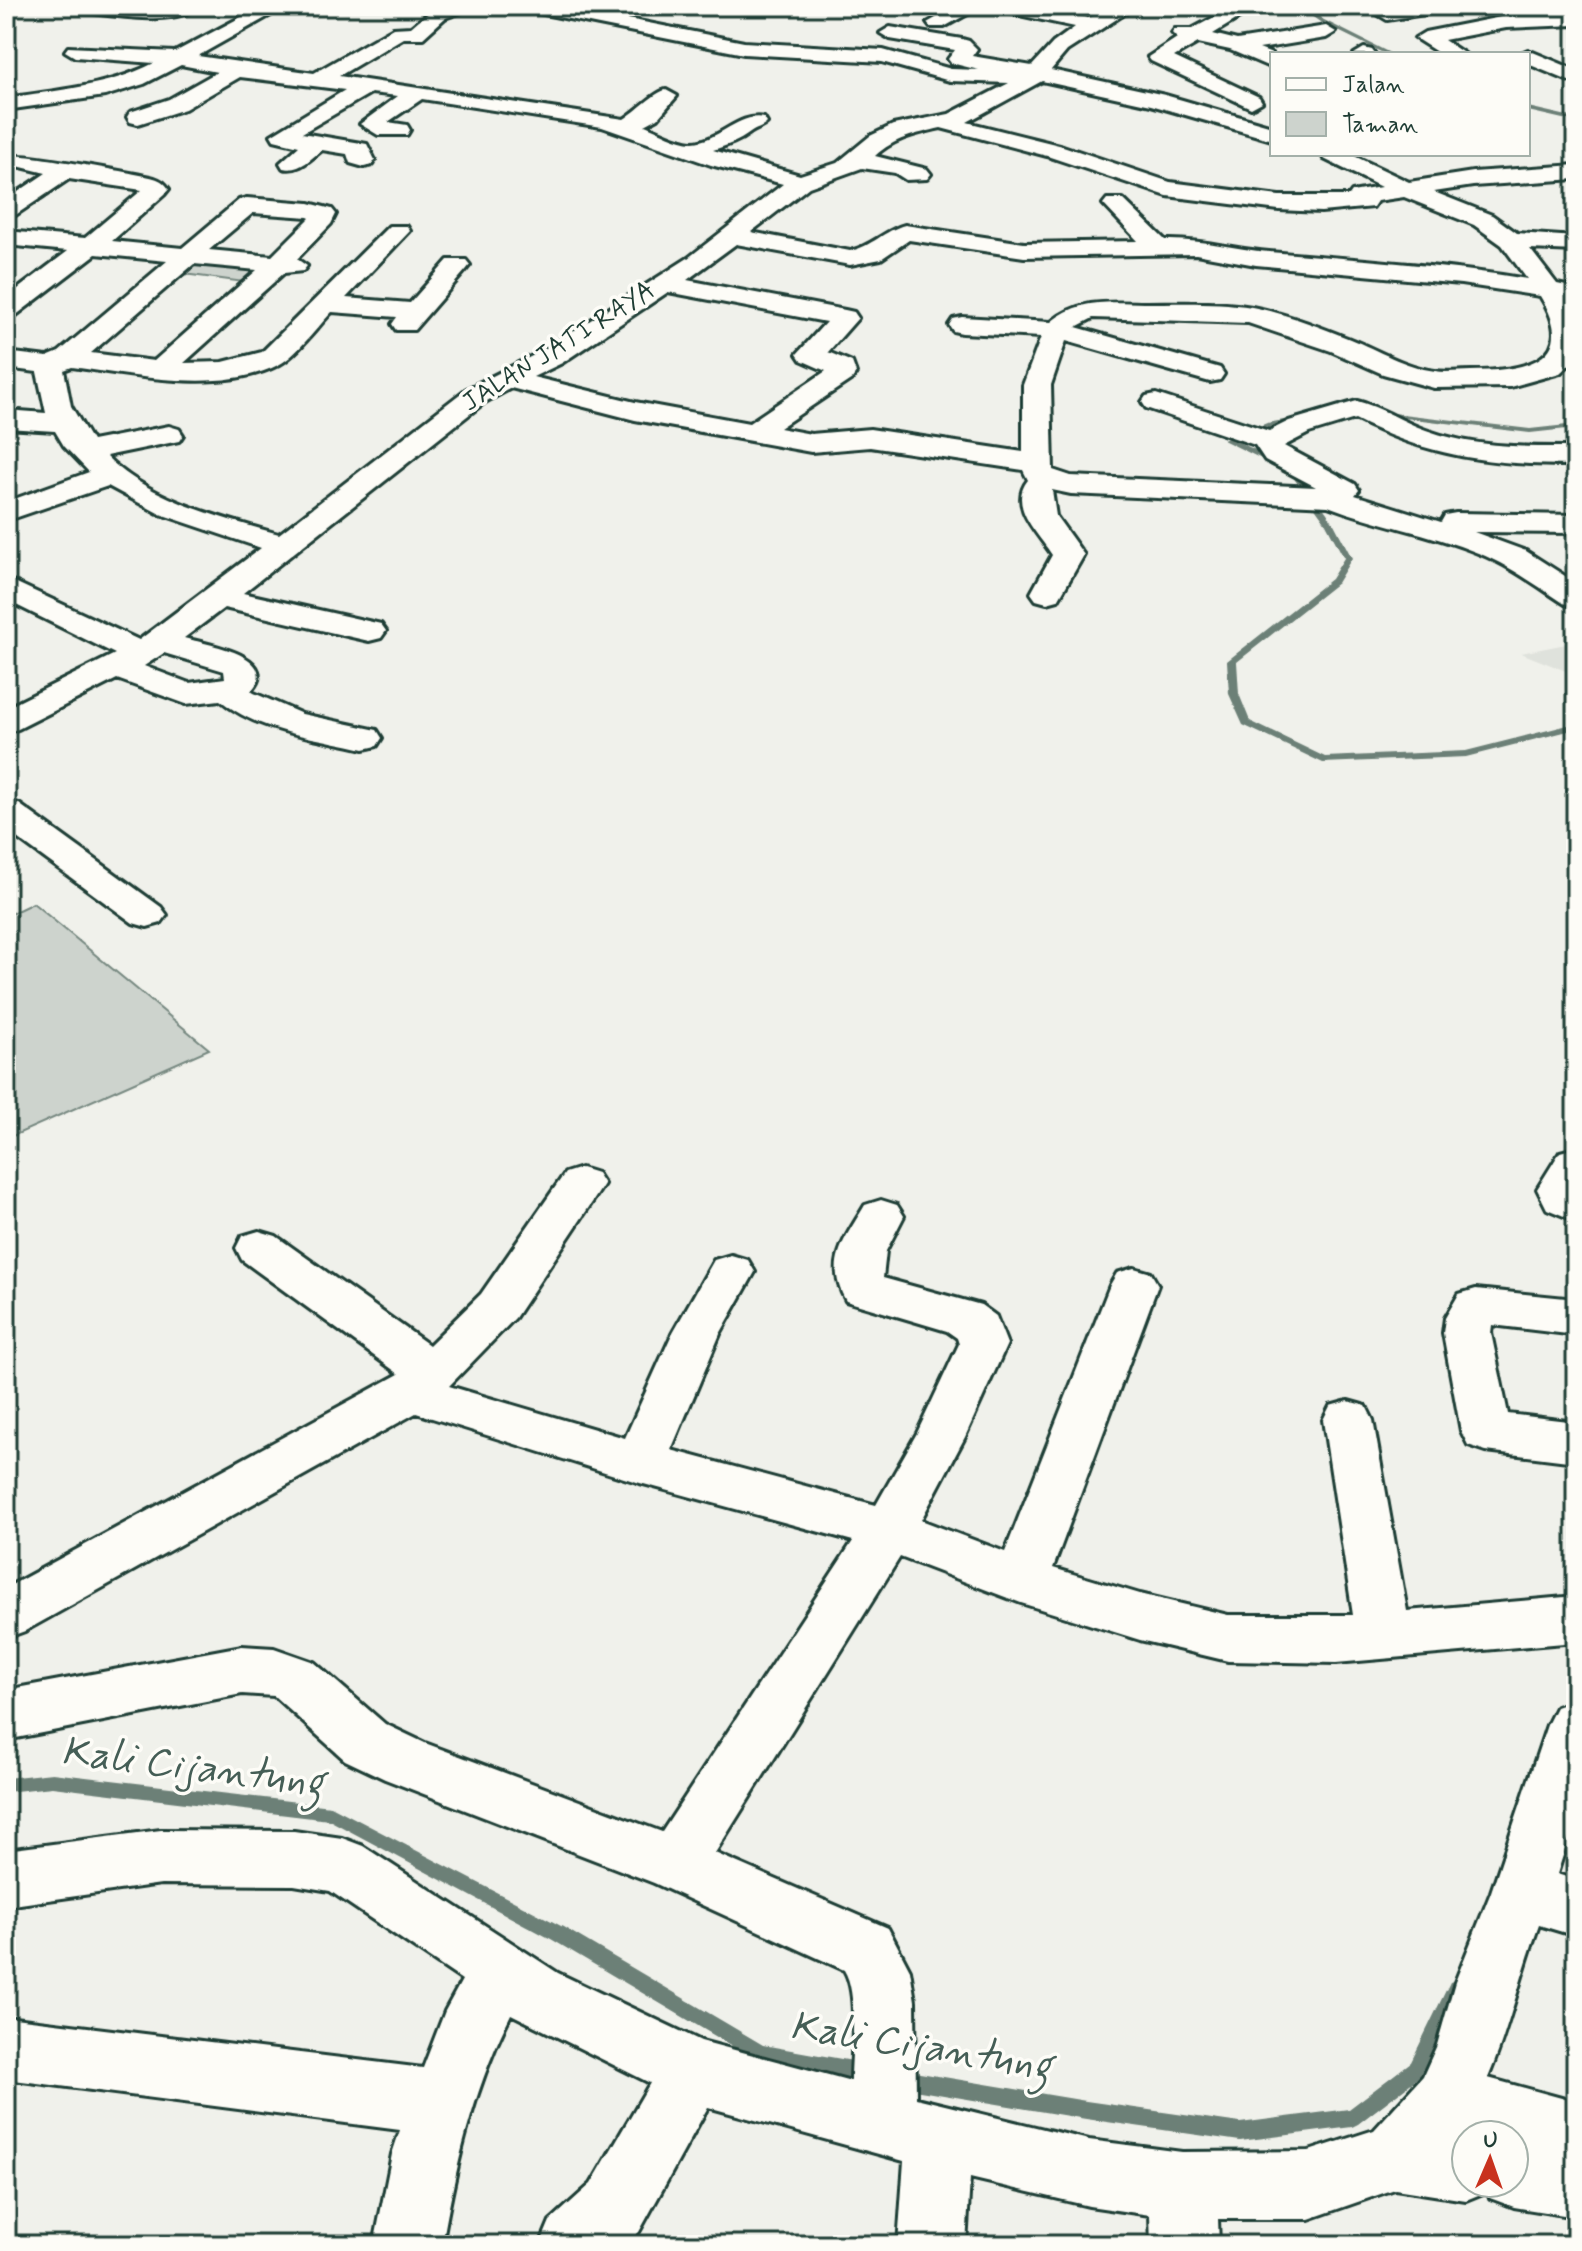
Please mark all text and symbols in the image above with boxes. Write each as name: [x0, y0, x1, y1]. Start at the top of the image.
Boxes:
legend: [1270, 52, 1530, 156]
text: Jalan: [1342, 70, 1405, 101]
text: Taman: [1342, 110, 1418, 141]
street label: JALAN JATI RAYA: [456, 274, 662, 420]
water label: Kali Cijantung: [58, 1726, 332, 1814]
water label: Kali Cijantung: [786, 2001, 1060, 2098]
north arrow: [1450, 2119, 1530, 2199]
text: U: [1483, 2127, 1498, 2155]

